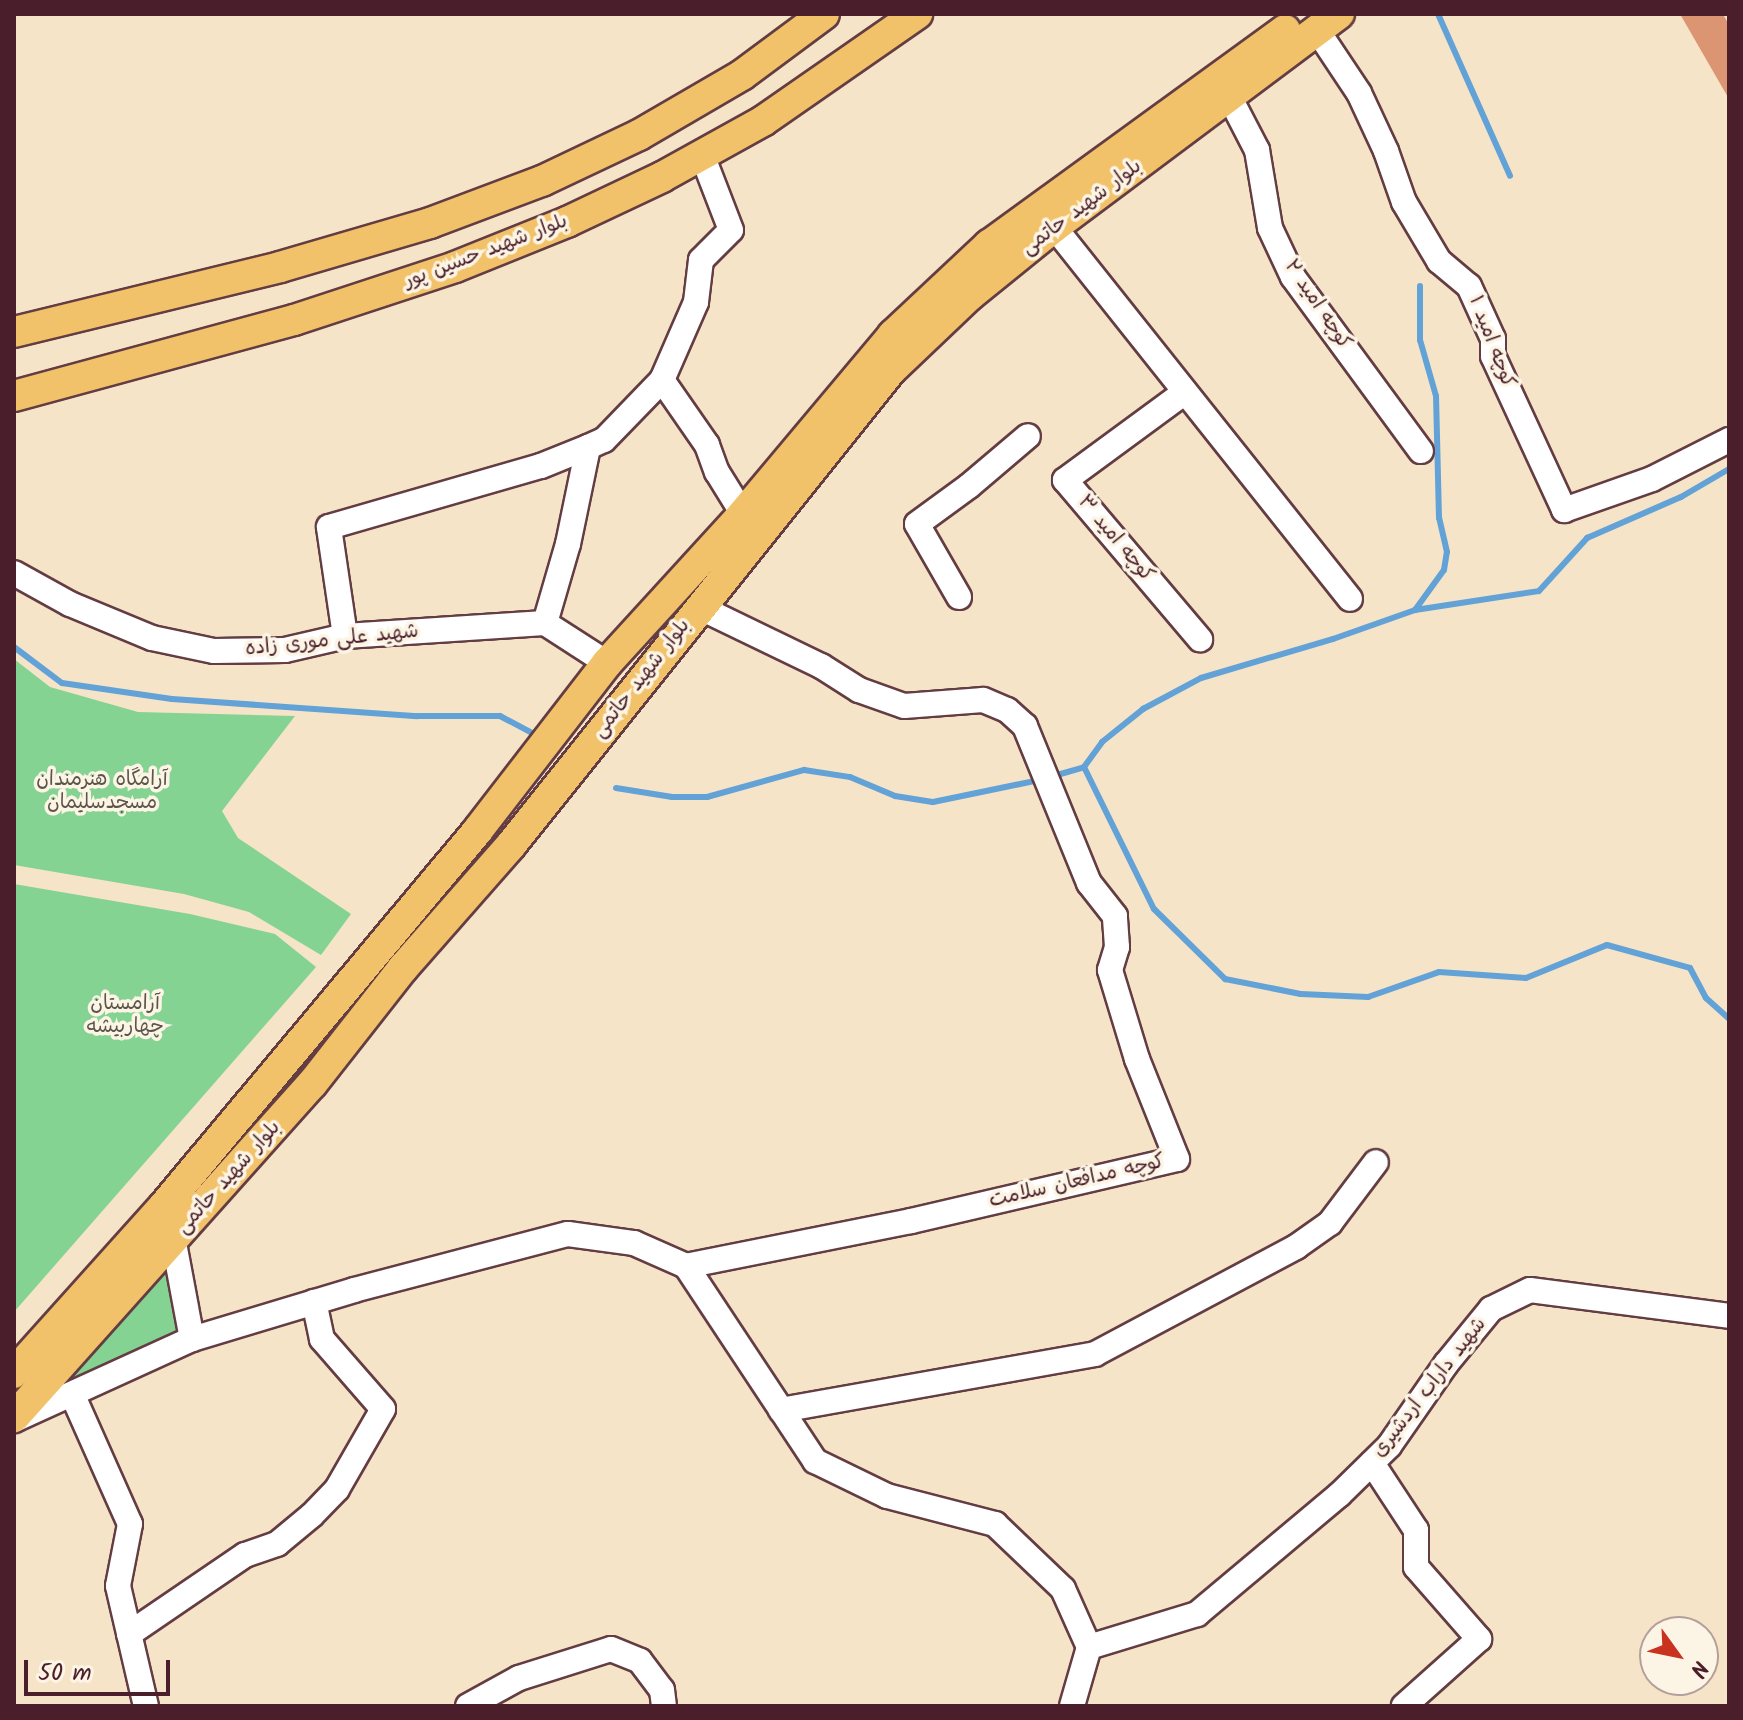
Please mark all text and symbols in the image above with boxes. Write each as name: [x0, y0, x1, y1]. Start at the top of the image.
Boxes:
street label: بلوار شهید حاتمی: [1017, 155, 1147, 261]
street label: بلوار شهيد حسین پور: [401, 210, 571, 294]
street label: کوچه امید ۲: [1278, 256, 1356, 354]
street label: کوچه امید ۱: [1462, 292, 1520, 392]
street label: کوچه امید ۳: [1072, 491, 1158, 587]
street label: بلوار شهید حاتمی: [588, 615, 696, 743]
street label: شهید علی موری زاده: [244, 620, 420, 662]
park label: آرامگاه هنرمندان مسجدسلیمان: [36, 769, 168, 816]
park label: آرامستان چهاربیشه: [86, 992, 164, 1039]
street label: بلوار شهید حاتمی: [172, 1116, 286, 1240]
street label: کوچه مدافعان سلامت: [987, 1150, 1167, 1214]
street label: شهید داراب اردشیری: [1368, 1313, 1492, 1463]
north arrow: [1639, 1616, 1719, 1696]
scale bar: [28, 1644, 174, 1694]
text: N: [1679, 1653, 1716, 1684]
text: 50 m: [38, 1654, 92, 1693]

